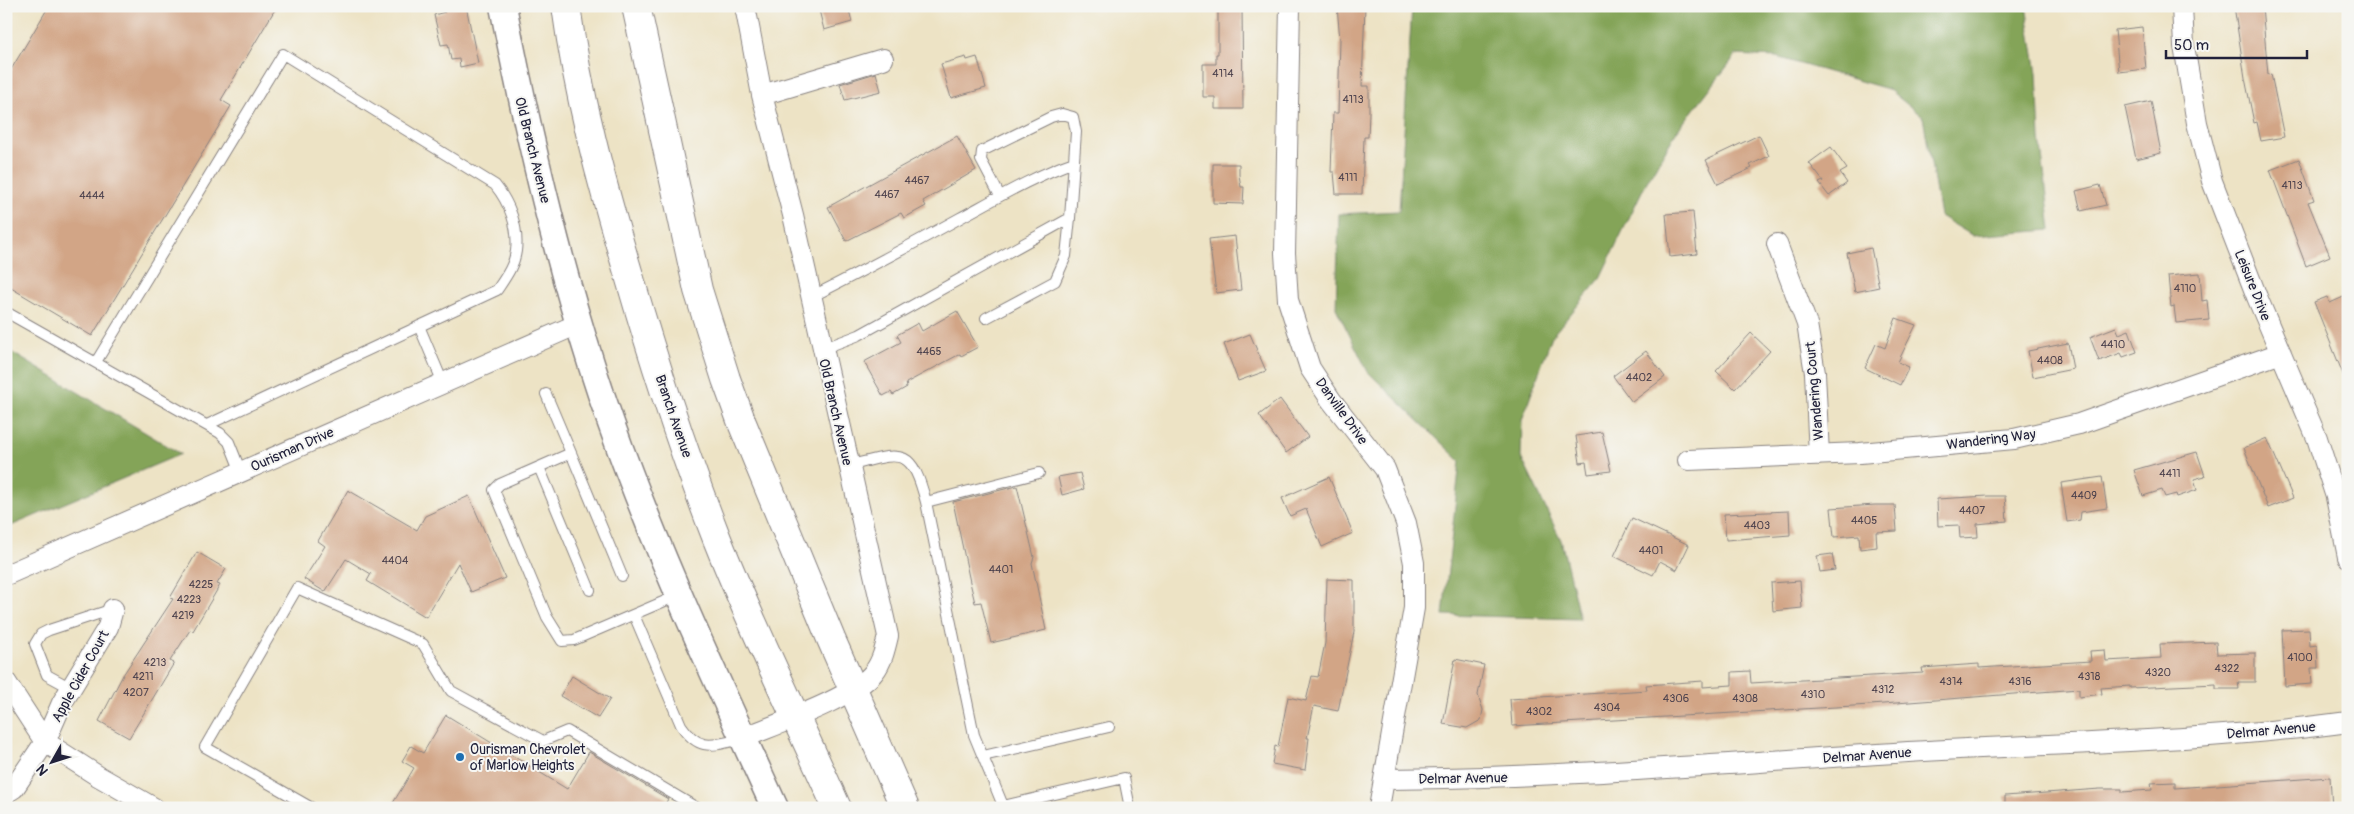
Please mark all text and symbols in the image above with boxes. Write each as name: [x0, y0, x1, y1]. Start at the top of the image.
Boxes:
scale bar: [2166, 28, 2308, 60]
text: 50 m: [2174, 36, 2209, 55]
house number: 4114: [1212, 67, 1234, 80]
house number: 4113: [1342, 93, 1364, 106]
street label: Old Branch Avenue: [511, 95, 554, 205]
house number: 4111: [1338, 171, 1358, 184]
house number: 4467: [905, 174, 930, 187]
house number: 4113: [2281, 179, 2303, 192]
house number: 4467: [875, 188, 900, 201]
house number: 4444: [79, 189, 105, 202]
street label: Leisure Drive: [2231, 247, 2274, 323]
house number: 4110: [2174, 282, 2196, 295]
house number: 4410: [2101, 338, 2125, 351]
street label: Wandering Court: [1802, 341, 1827, 441]
house number: 4465: [916, 345, 942, 358]
house number: 4408: [2037, 354, 2063, 367]
street label: Old Branch Avenue: [815, 357, 856, 467]
house number: 4402: [1626, 371, 1652, 384]
street label: Branch Avenue: [651, 372, 696, 460]
street label: Danville Drive: [1312, 375, 1371, 448]
street label: Ourisman Drive: [248, 424, 336, 475]
street label: Wandering Way: [1946, 426, 2037, 453]
house number: 4411: [2159, 467, 2181, 480]
house number: 4409: [2071, 489, 2097, 502]
house number: 4407: [1959, 504, 1985, 517]
house number: 4405: [1851, 514, 1877, 527]
house number: 4403: [1744, 519, 1770, 532]
house number: 4401: [1639, 544, 1663, 557]
house number: 4404: [382, 554, 409, 567]
house number: 4401: [989, 563, 1013, 576]
house number: 4225: [189, 578, 213, 591]
house number: 4223: [177, 593, 201, 606]
house number: 4219: [172, 609, 195, 622]
street label: Apple Cider Court: [48, 627, 113, 725]
house number: 4100: [2287, 651, 2313, 664]
house number: 4213: [144, 656, 166, 669]
house number: 4322: [2215, 662, 2239, 675]
house number: 4320: [2145, 666, 2171, 679]
house number: 4211: [132, 670, 154, 683]
house number: 4318: [2078, 670, 2101, 683]
house number: 4314: [1939, 675, 1963, 688]
house number: 4316: [2008, 675, 2032, 688]
house number: 4312: [1872, 683, 1894, 696]
house number: 4207: [123, 686, 149, 699]
house number: 4310: [1801, 688, 1825, 701]
house number: 4306: [1663, 692, 1689, 705]
house number: 4308: [1732, 692, 1758, 705]
house number: 4304: [1594, 701, 1621, 714]
house number: 4302: [1526, 705, 1552, 718]
street label: Delmar Avenue: [2226, 718, 2316, 743]
north arrow: [28, 736, 78, 786]
place label: Ourisman Chevrolet of Marlow Heights: [470, 741, 586, 774]
street label: Delmar Avenue: [1822, 744, 1912, 767]
marker: Ourisman Chevrolet of Marlow Heights: [454, 751, 466, 763]
text: N: [33, 761, 52, 779]
street label: Delmar Avenue: [1418, 769, 1508, 788]

